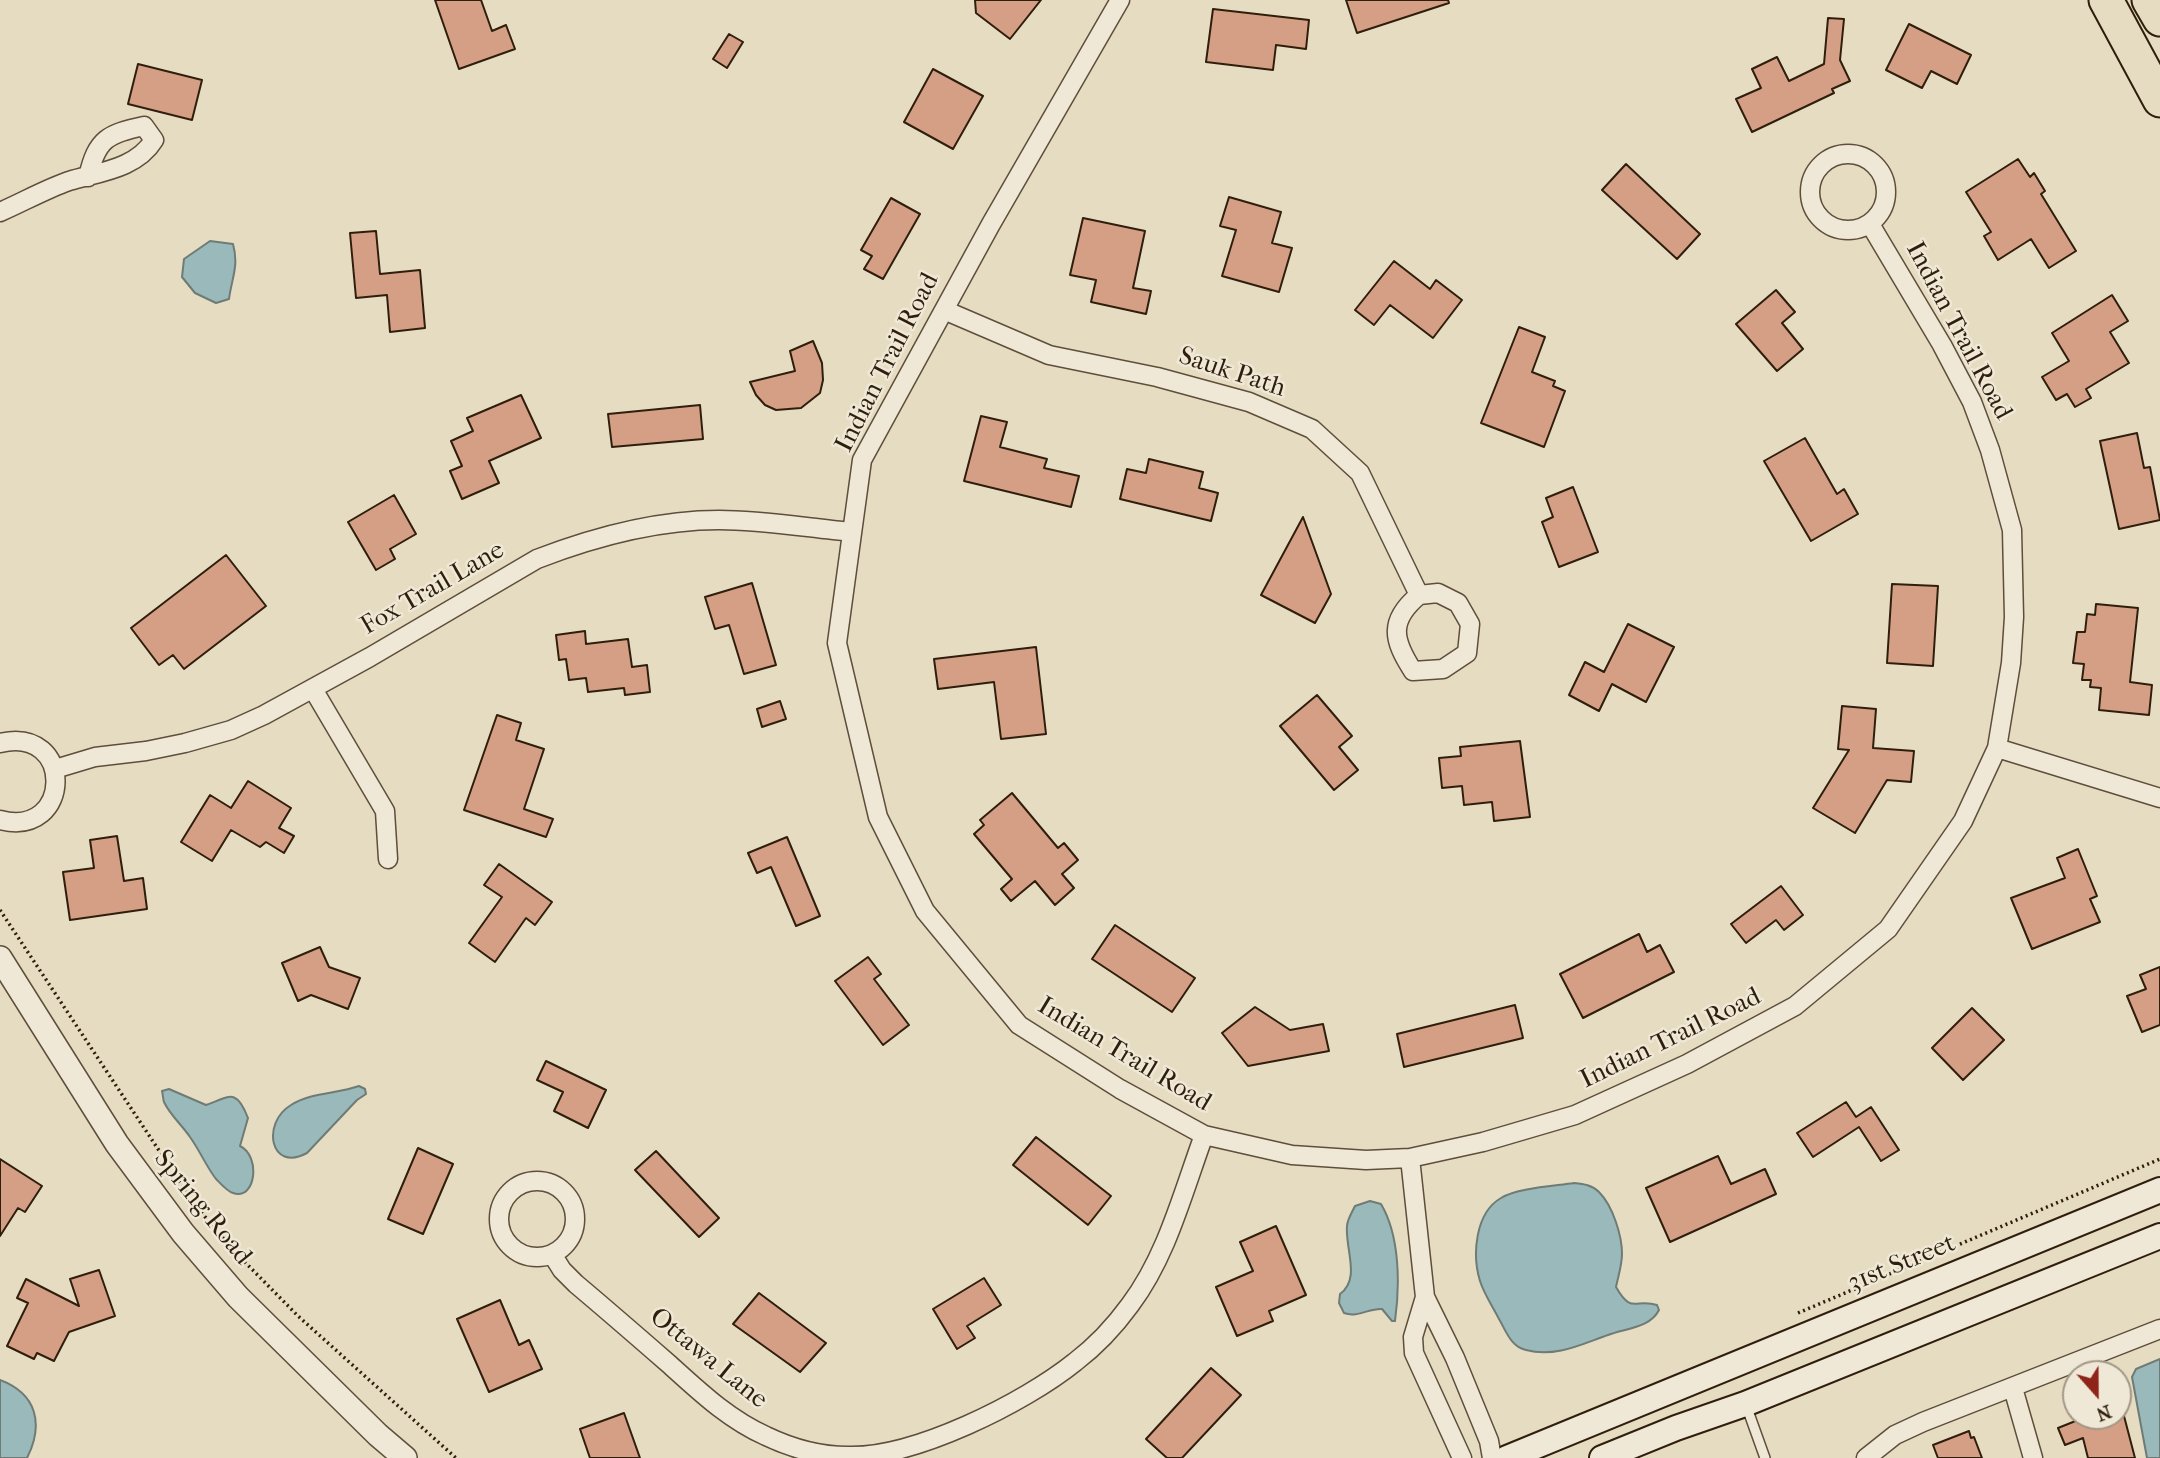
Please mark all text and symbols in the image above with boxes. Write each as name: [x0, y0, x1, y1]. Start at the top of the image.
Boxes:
street label: Indian Trail Road: [1898, 237, 2018, 425]
street label: Indian Trail Road: [829, 268, 947, 458]
street label: Sauk Path: [1175, 341, 1289, 405]
street label: Fox Trail Lane: [356, 535, 510, 643]
street label: Indian Trail Road: [1576, 982, 1766, 1096]
street label: Indian Trail Road: [1032, 991, 1216, 1119]
street label: Spring Road: [146, 1144, 258, 1272]
street label: 31st Street: [1844, 1228, 1960, 1300]
street label: Ottawa Lane: [643, 1302, 773, 1416]
north arrow: [2062, 1360, 2132, 1430]
text: N: [2093, 1400, 2114, 1426]

